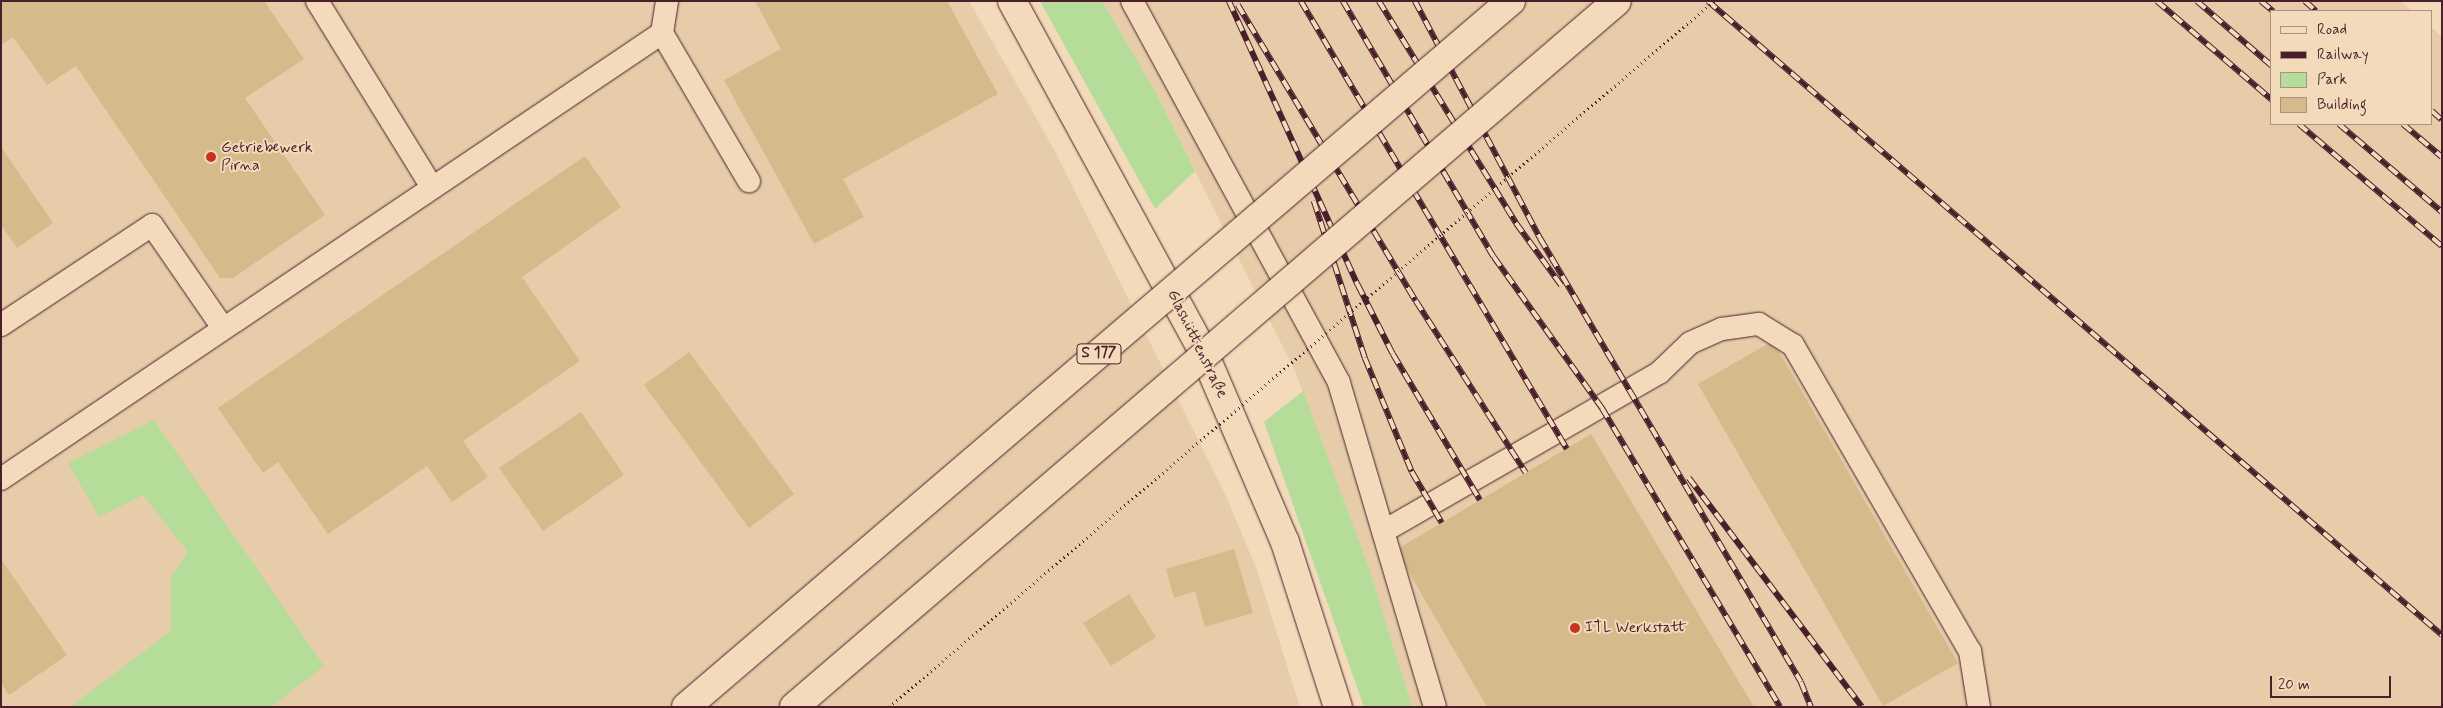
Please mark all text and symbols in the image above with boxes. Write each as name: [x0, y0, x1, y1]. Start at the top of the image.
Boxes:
legend: [2270, 10, 2433, 125]
text: Road: [2317, 20, 2347, 40]
text: Railway: [2317, 45, 2369, 65]
text: Park: [2317, 70, 2347, 90]
text: Building: [2317, 95, 2367, 115]
place label: Getriebewerk Pirna: [221, 138, 313, 176]
marker: Getriebewerk Pirna: [205, 151, 217, 163]
street label: Glashüttenstraße: [1162, 287, 1232, 401]
road number: S 177: [1076, 342, 1122, 366]
place label: ITL Werkstatt: [1585, 618, 1687, 638]
marker: ITL Werkstatt: [1569, 622, 1581, 634]
scale bar: [2273, 666, 2394, 698]
text: 20 m: [2278, 675, 2310, 695]

